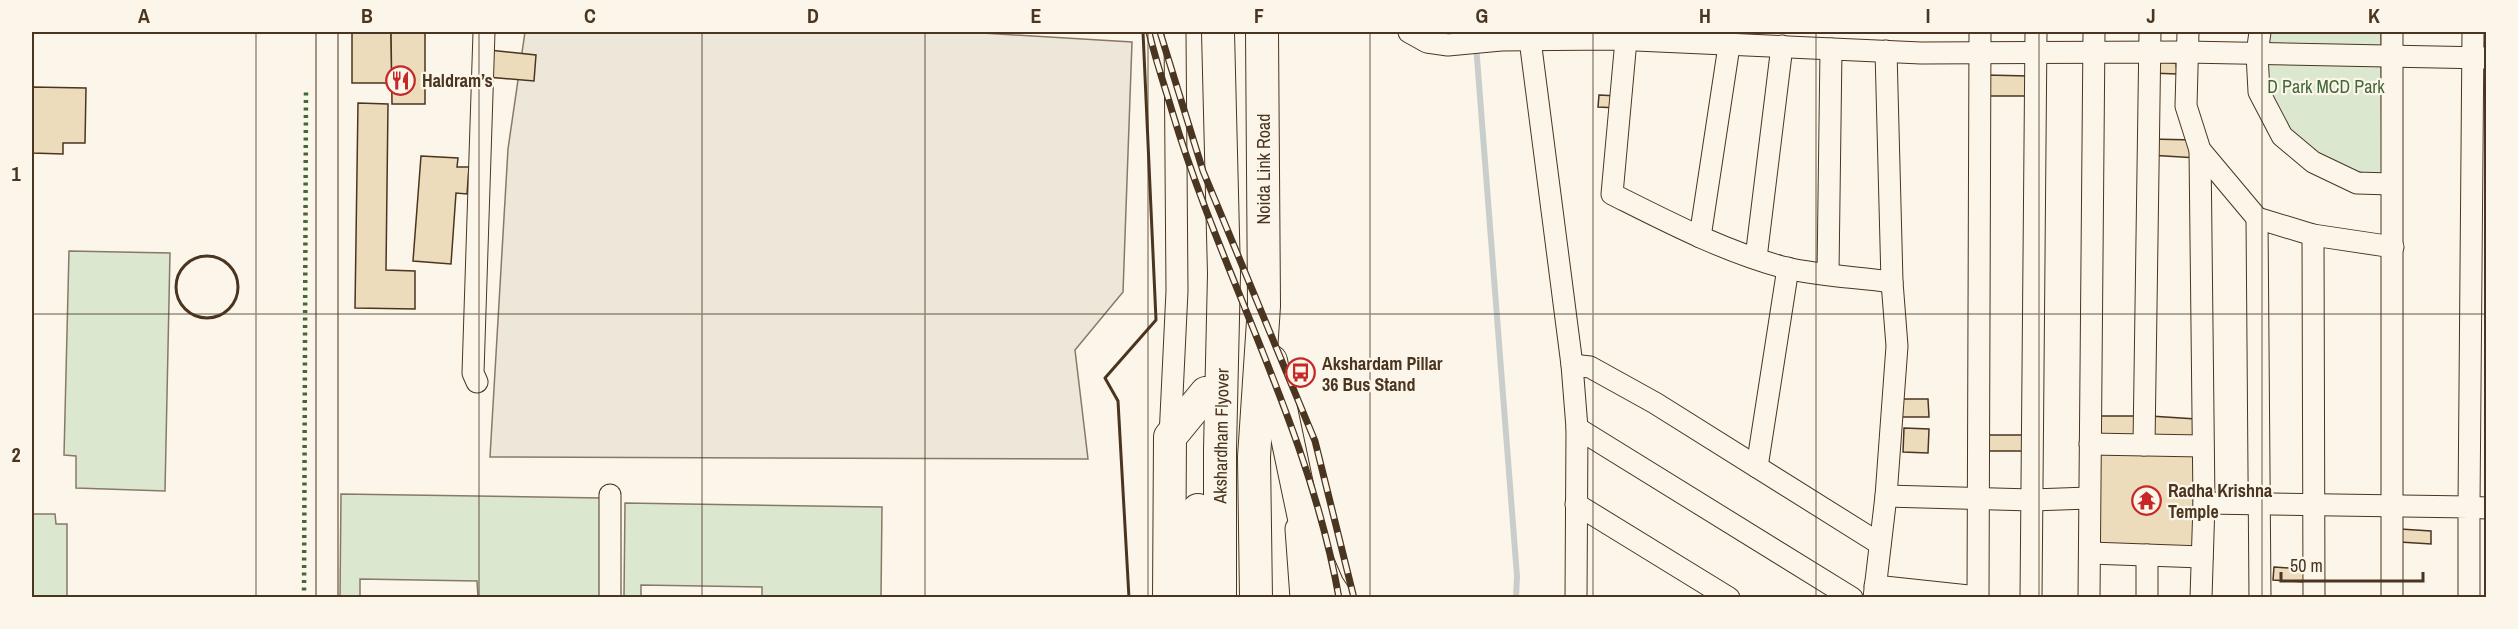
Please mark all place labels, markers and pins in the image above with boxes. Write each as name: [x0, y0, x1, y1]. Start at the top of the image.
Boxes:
restaurant icon: Haldram’s: [385, 64, 417, 96]
place label: Haldram’s: [422, 68, 493, 93]
place label: Akshardam Pillar 36 Bus Stand: [1322, 351, 1443, 397]
bus stop icon: Akshardam Pillar 36 Bus Stand: [1285, 357, 1317, 389]
place label: Radha Krishna Temple: [2168, 478, 2273, 524]
temple icon: Radha Krishna Temple: [2131, 484, 2163, 516]

